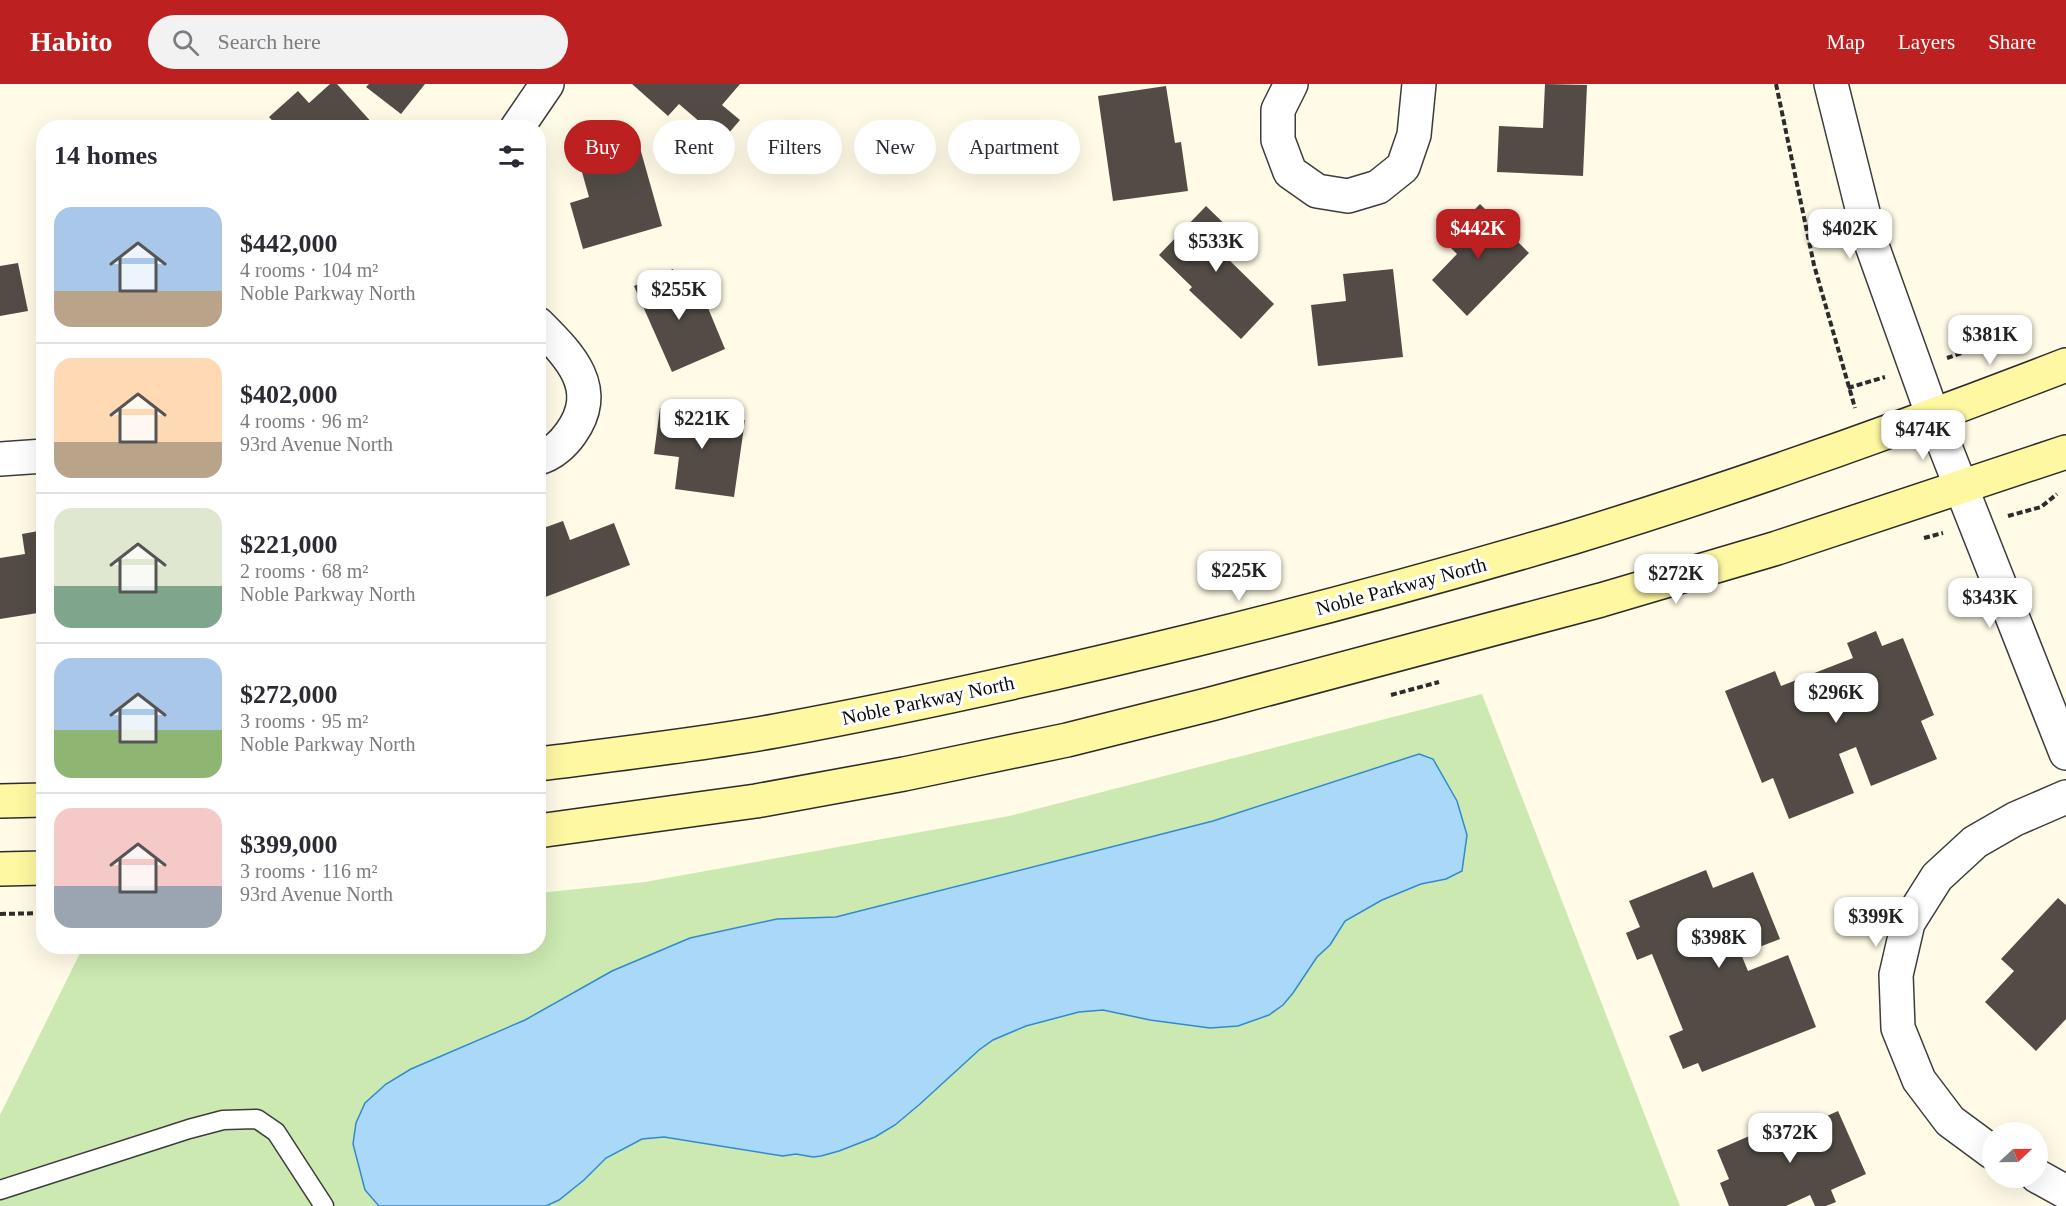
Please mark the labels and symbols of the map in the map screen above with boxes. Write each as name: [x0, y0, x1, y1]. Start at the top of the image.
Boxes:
pin: $442K: [1436, 209, 1520, 260]
pin: $402K: [1808, 209, 1892, 260]
pin: $533K: [1174, 222, 1258, 273]
pin: $255K: [637, 270, 721, 321]
pin: $381K: [1948, 315, 2032, 366]
pin: $221K: [660, 399, 744, 450]
pin: $474K: [1881, 410, 1965, 461]
pin: $225K: [1197, 551, 1281, 602]
street label: Noble Parkway North: [1313, 553, 1489, 620]
pin: $272K: [1634, 554, 1718, 605]
pin: $343K: [1948, 578, 2032, 629]
street label: Noble Parkway North: [840, 671, 1016, 730]
pin: $296K: [1794, 673, 1878, 724]
pin: $399K: [1834, 897, 1918, 948]
pin: $398K: [1677, 918, 1761, 969]
pin: $372K: [1748, 1113, 1832, 1164]
north arrow: [1982, 1122, 2048, 1188]

